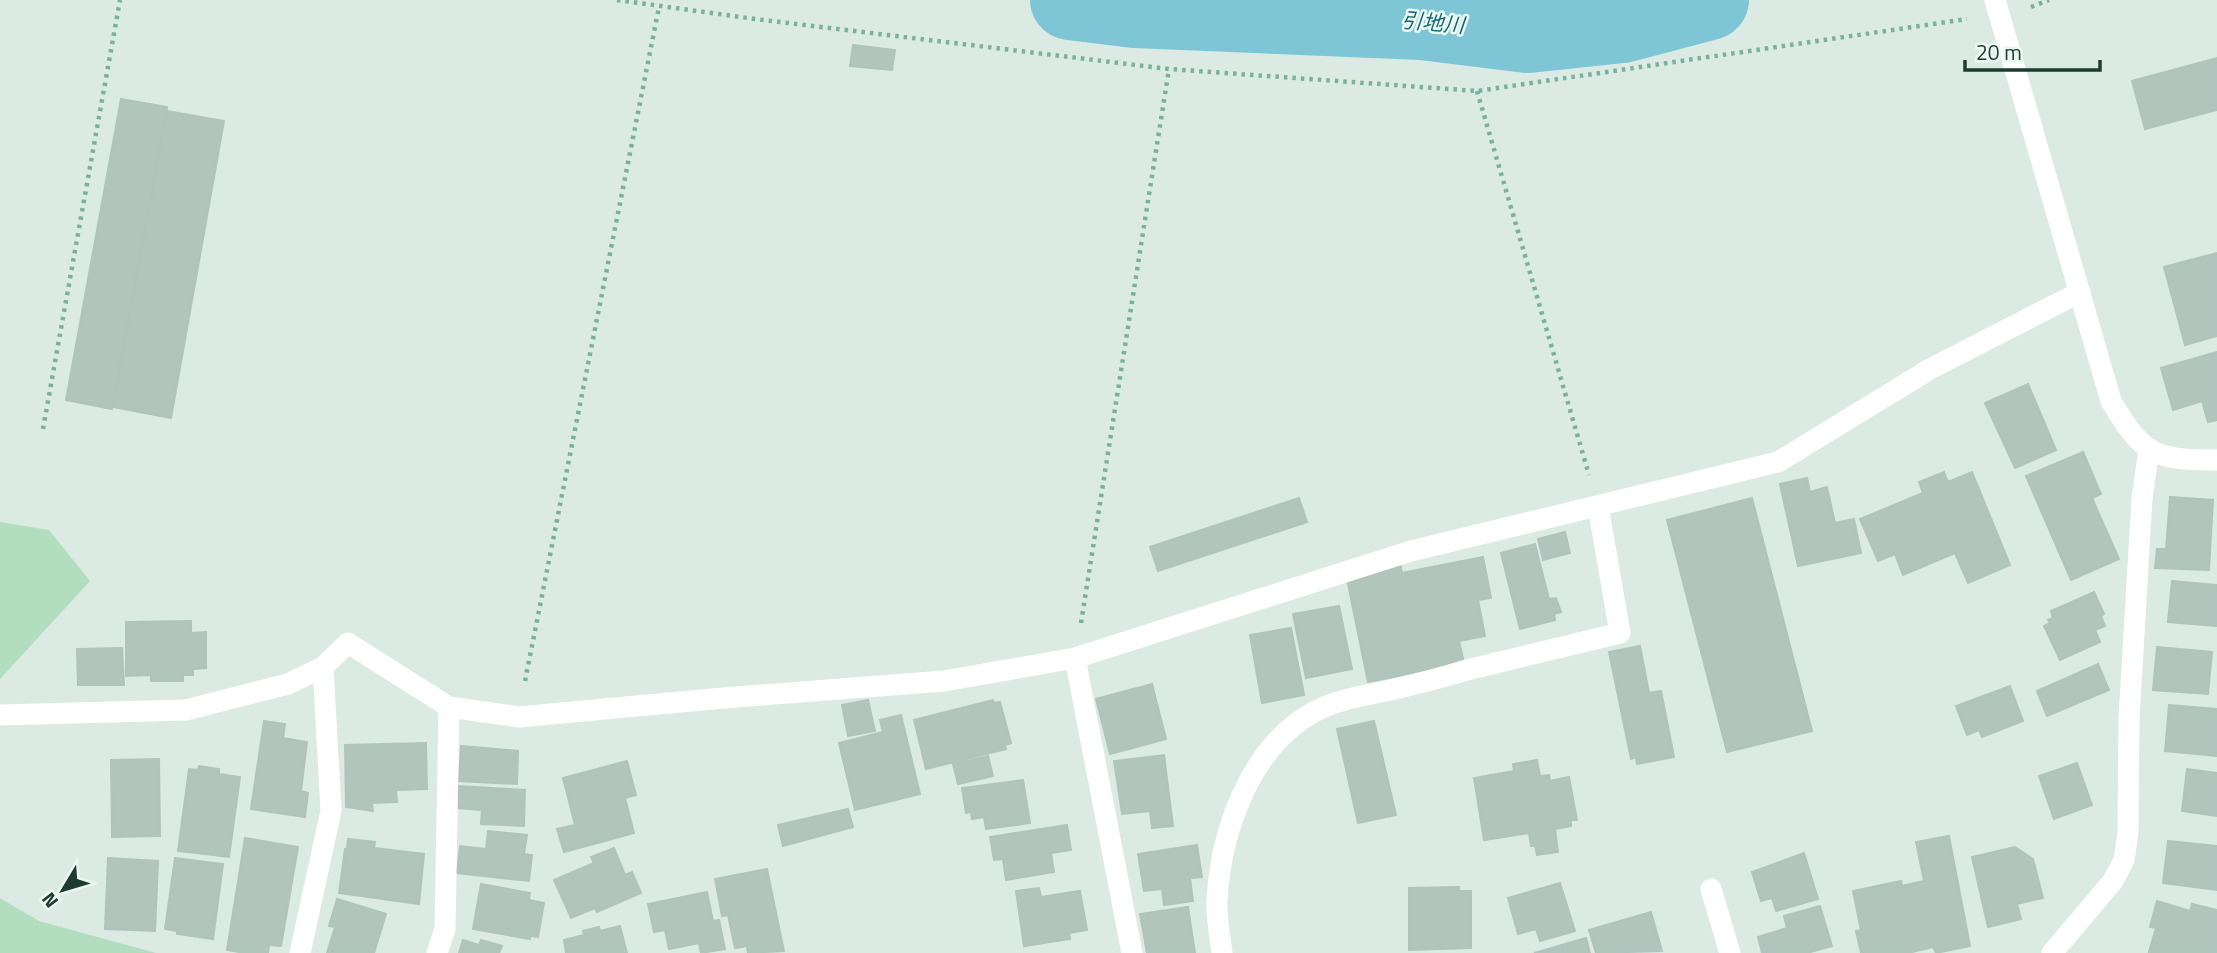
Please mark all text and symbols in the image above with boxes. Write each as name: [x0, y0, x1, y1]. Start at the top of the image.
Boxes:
water label: 引地川: [1400, 3, 1468, 41]
scale bar: [1965, 28, 2100, 72]
text: 20 m: [1976, 36, 2022, 68]
north arrow: [28, 855, 98, 925]
text: N: [34, 887, 65, 915]

